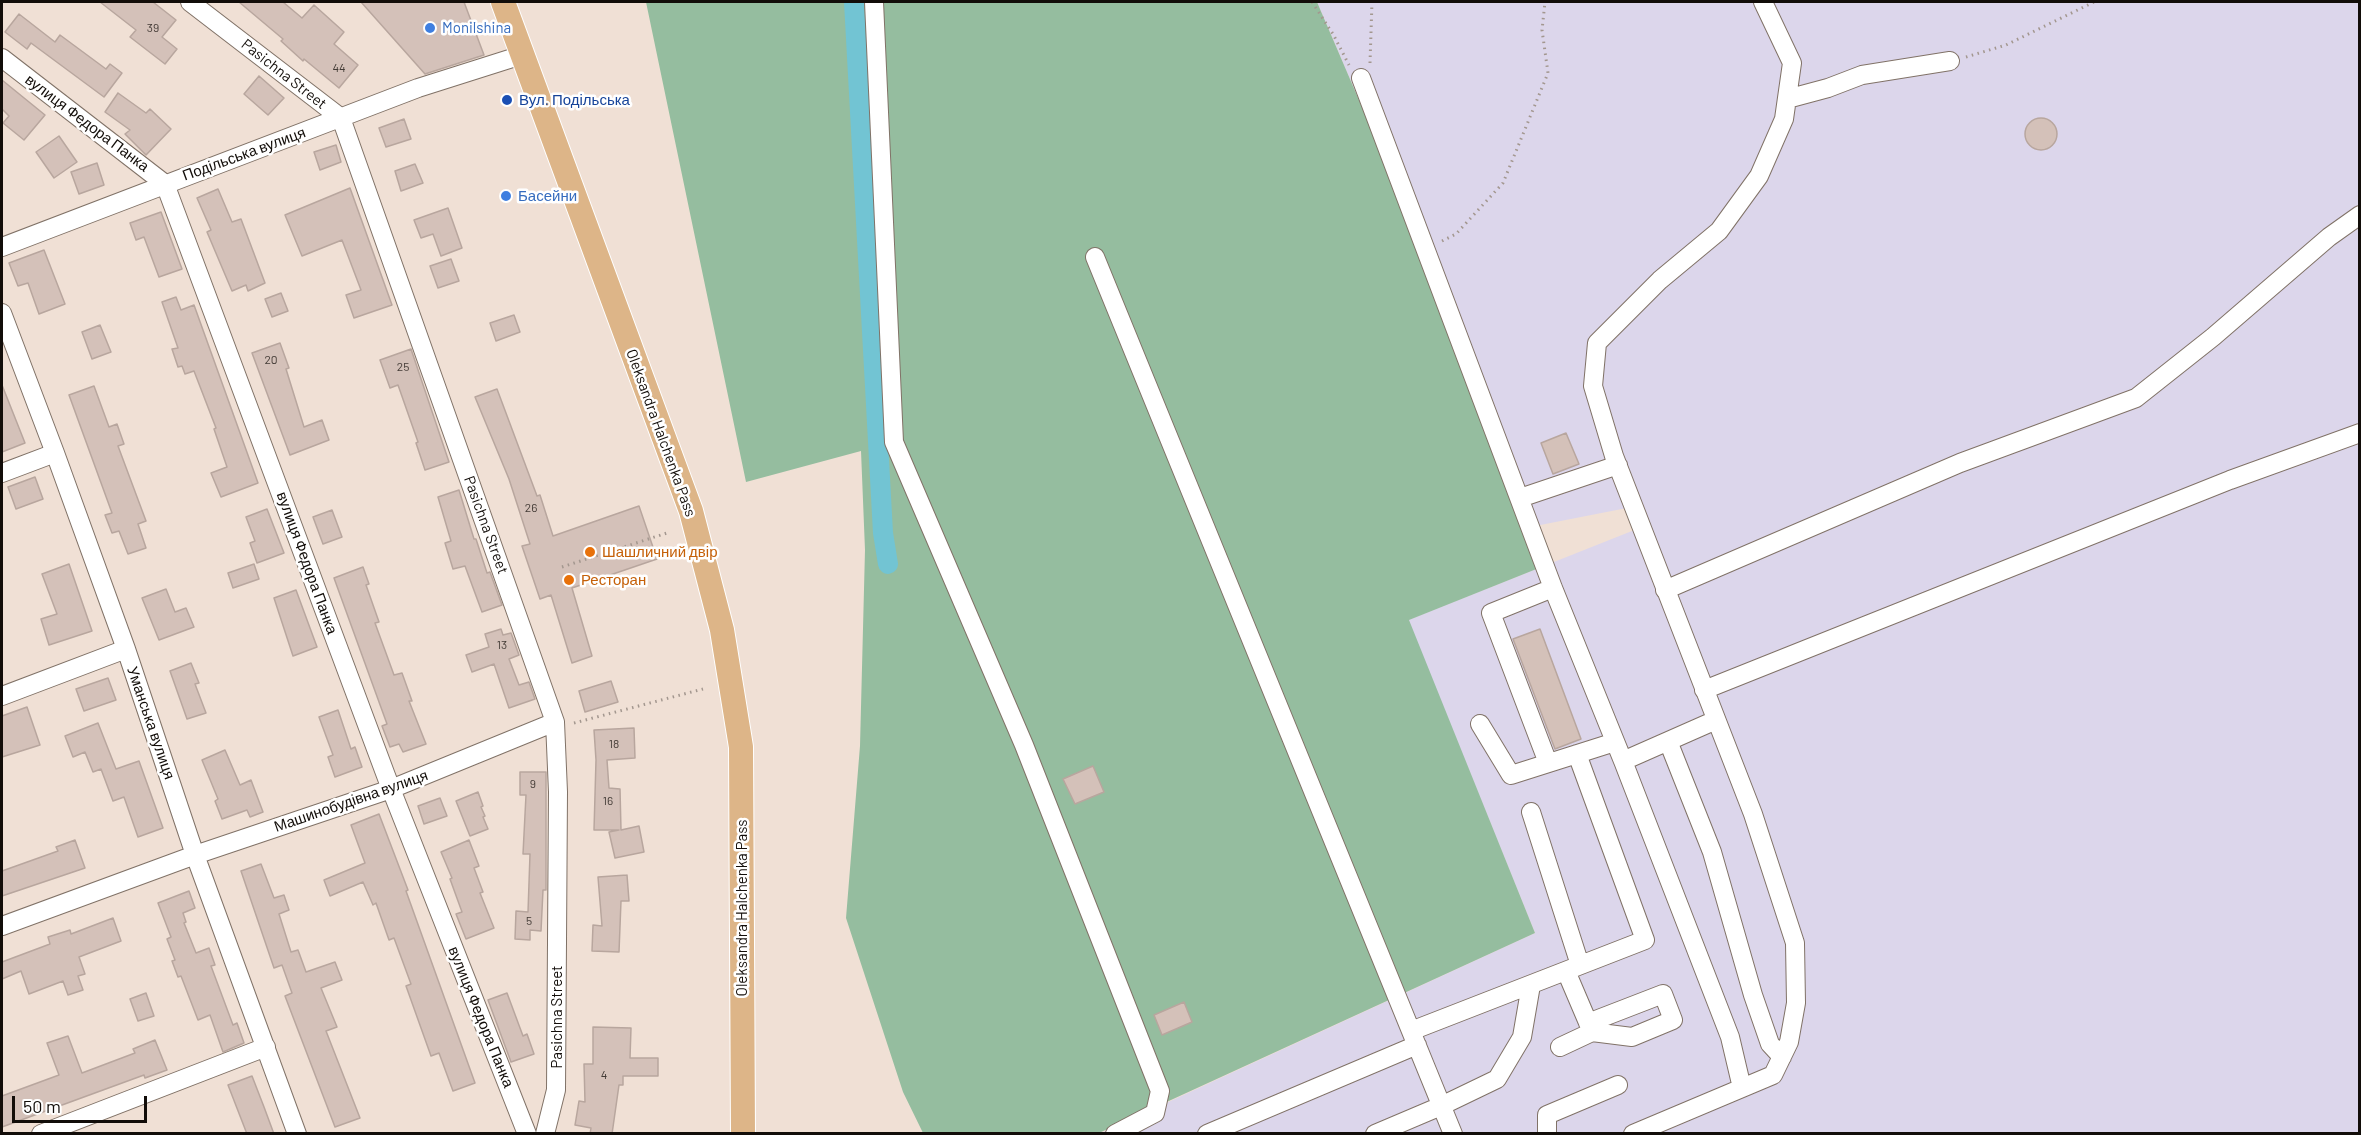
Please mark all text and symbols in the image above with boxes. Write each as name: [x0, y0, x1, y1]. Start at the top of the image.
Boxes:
place label: Monilshina: [442, 19, 511, 37]
house number: 39: [147, 21, 159, 35]
marker: Monilshina: [423, 21, 437, 35]
street label: Pasichna Street: [238, 35, 330, 113]
house number: 44: [332, 61, 346, 75]
street label: вулиця Федора Панка: [21, 71, 153, 175]
place label: Вул. Подільська: [519, 91, 630, 109]
marker: Вул. Подільська: [500, 93, 514, 107]
street label: Подільська вулиця: [180, 123, 308, 185]
place label: Басейни: [518, 187, 577, 205]
marker: Басейни: [499, 189, 513, 203]
street label: Oleksandra Halchenka Pass: [622, 347, 700, 519]
house number: 20: [264, 353, 278, 367]
house number: 25: [397, 360, 409, 374]
street label: Pasichna Street: [460, 473, 512, 577]
street label: вулиця Федора Панка: [273, 489, 341, 637]
house number: 26: [525, 501, 537, 515]
place label: Шашличний двір: [602, 543, 718, 561]
marker: Шашличний двір: [583, 545, 597, 559]
place label: Ресторан: [581, 571, 646, 589]
marker: Ресторан: [562, 573, 576, 587]
house number: 13: [497, 638, 507, 652]
street label: Уманська вулиця: [123, 664, 179, 782]
house number: 18: [609, 737, 619, 751]
street label: Машинобудівна вулиця: [272, 766, 430, 836]
house number: 9: [530, 777, 536, 791]
house number: 16: [603, 794, 613, 808]
street label: Oleksandra Halchenka Pass: [733, 820, 751, 996]
house number: 5: [526, 914, 532, 928]
street label: вулиця Федора Панка: [444, 944, 518, 1090]
street label: Pasichna Street: [548, 965, 566, 1069]
house number: 4: [601, 1068, 607, 1082]
scale bar: [15, 1084, 150, 1122]
text: 50 m: [23, 1095, 61, 1117]

